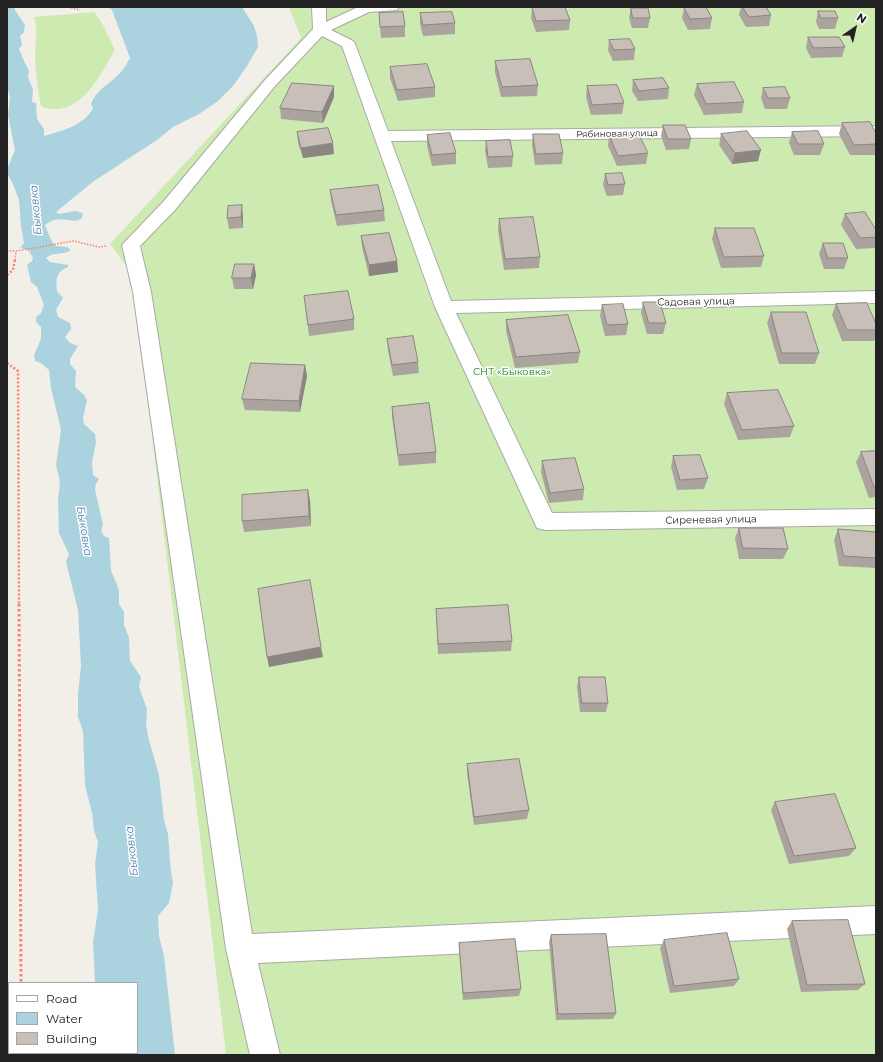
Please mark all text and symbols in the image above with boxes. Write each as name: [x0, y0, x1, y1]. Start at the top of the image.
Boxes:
north arrow: [835, 8, 875, 48]
text: N: [854, 10, 869, 26]
street label: Рябиновая улица: [576, 128, 658, 140]
water label: Быковка: [27, 184, 45, 236]
street label: Садовая улица: [657, 295, 735, 309]
park label: СНТ «Быковка»: [473, 366, 551, 378]
water label: Быковка: [74, 505, 94, 557]
street label: Сиреневая улица: [665, 513, 757, 527]
water label: Быковка: [123, 825, 141, 877]
legend: [8, 982, 138, 1054]
text: Road: [46, 991, 77, 1006]
text: Water: [46, 1011, 82, 1026]
text: Building: [46, 1031, 97, 1046]

